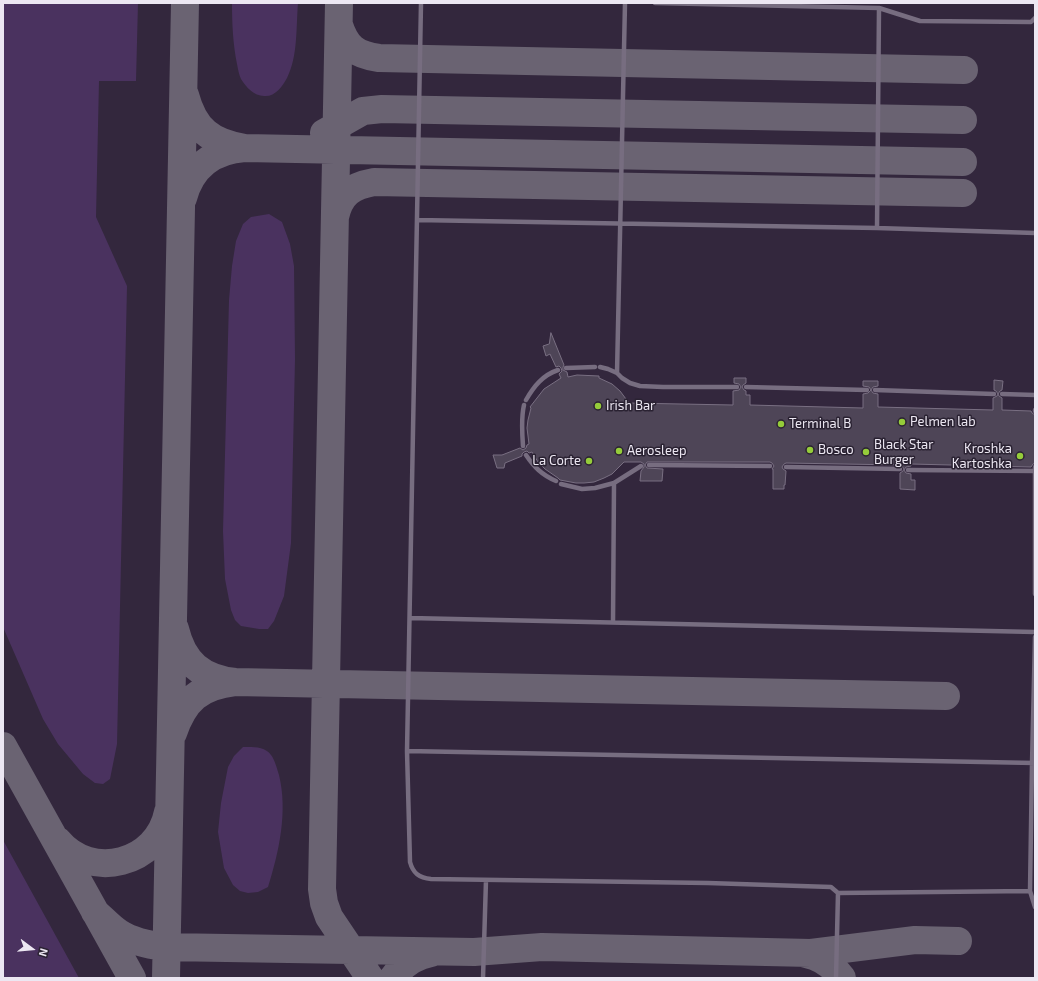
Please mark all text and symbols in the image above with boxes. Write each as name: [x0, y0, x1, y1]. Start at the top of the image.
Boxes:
place label: Irish Bar: [606, 398, 655, 414]
marker: Irish Bar: [593, 401, 603, 411]
place label: Pelmen lab: [910, 414, 976, 430]
place label: Terminal B: [789, 416, 851, 432]
marker: Pelmen lab: [897, 417, 907, 427]
marker: Terminal B: [776, 419, 786, 429]
place label: Black Star Burger: [874, 437, 933, 468]
place label: Kroshka Kartoshka: [952, 441, 1012, 472]
place label: Bosco: [818, 442, 854, 458]
place label: Aerosleep: [627, 443, 686, 459]
marker: Bosco: [805, 445, 815, 455]
marker: Aerosleep: [614, 446, 624, 456]
marker: Black Star Burger: [861, 447, 871, 457]
marker: Kroshka Kartoshka: [1015, 451, 1025, 461]
place label: La Corte: [532, 453, 581, 469]
marker: La Corte: [584, 456, 594, 466]
north arrow: [12, 929, 52, 969]
text: N: [37, 947, 51, 958]

